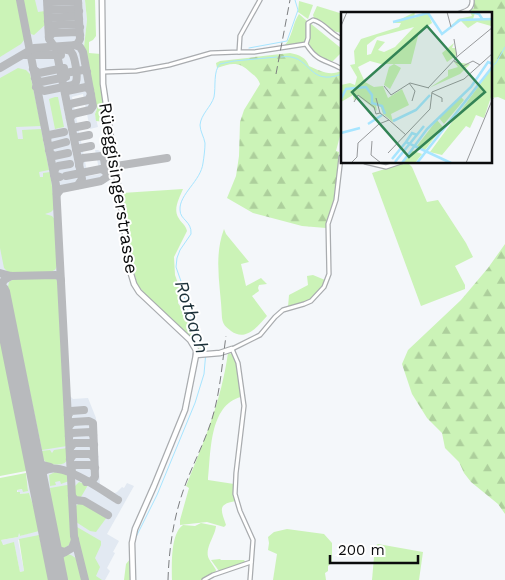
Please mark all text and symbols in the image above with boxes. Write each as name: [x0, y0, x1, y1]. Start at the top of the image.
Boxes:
inset map: [341, 12, 492, 164]
street label: Rüeggisingerstrasse: [95, 101, 143, 275]
water label: Rotbach: [170, 278, 214, 356]
scale bar: [330, 532, 418, 564]
text: 200 m: [338, 541, 385, 559]

